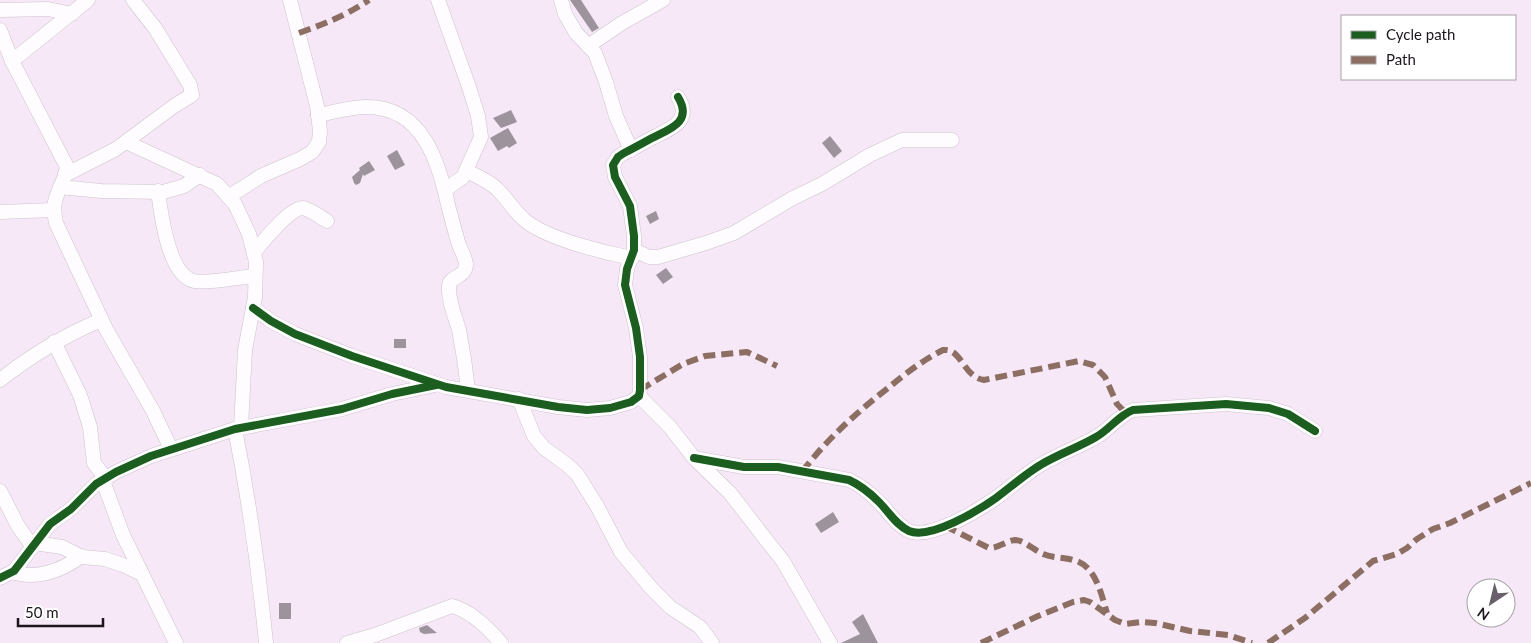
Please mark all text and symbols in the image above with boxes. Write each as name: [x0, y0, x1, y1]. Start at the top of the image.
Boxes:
legend: [1341, 15, 1516, 80]
text: Cycle path: [1386, 25, 1455, 43]
text: Path: [1386, 50, 1416, 68]
north arrow: [1466, 578, 1516, 628]
scale bar: [18, 596, 102, 628]
text: 50 m: [25, 603, 59, 621]
text: N: [1474, 604, 1493, 624]

